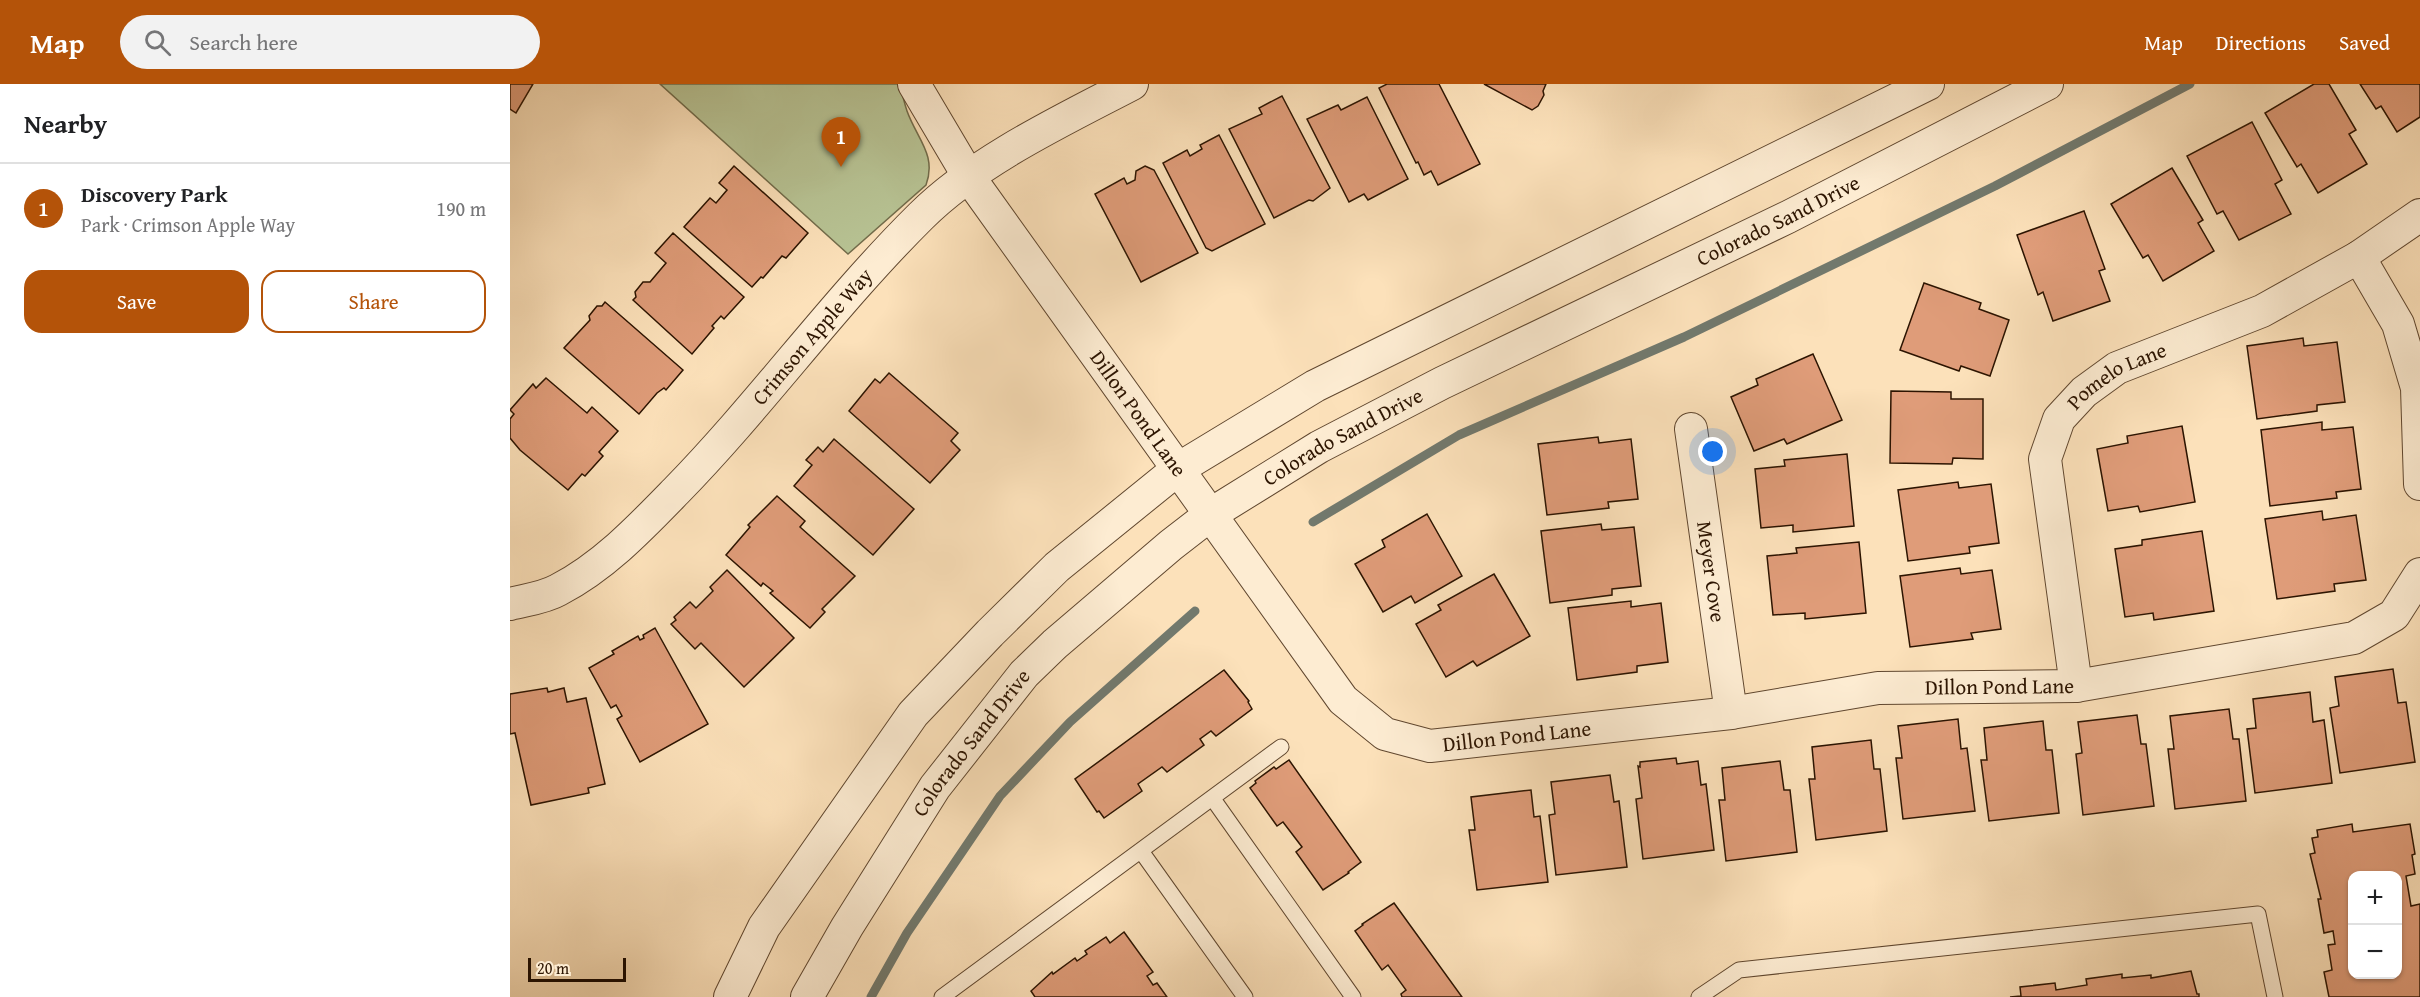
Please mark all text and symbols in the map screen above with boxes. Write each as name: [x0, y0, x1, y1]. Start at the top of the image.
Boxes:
search box: [120, 15, 540, 69]
text: Map: [30, 22, 84, 63]
icon: search: [141, 26, 174, 59]
text: Search here: [189, 26, 298, 58]
text: Map: [2144, 27, 2183, 58]
text: Directions: [2216, 27, 2306, 58]
text: Saved: [2339, 27, 2390, 58]
text: Nearby: [24, 104, 107, 143]
pin: 1: [822, 118, 860, 167]
street label: Colorado Sand Drive: [1691, 167, 1865, 274]
text: Discovery Park: [81, 178, 228, 210]
text: 1: [38, 194, 49, 223]
text: 190 m: [436, 194, 486, 223]
text: Park · Crimson Apple Way: [81, 210, 295, 239]
street label: Crimson Apple Way: [744, 260, 880, 412]
button: Save: [24, 270, 249, 333]
button: Share: [261, 270, 486, 333]
street label: Pomelo Lane: [2059, 334, 2171, 416]
street label: Dillon Pond Lane: [1083, 344, 1195, 483]
street label: Colorado Sand Drive: [1257, 380, 1428, 493]
your location: [1698, 437, 1727, 466]
street label: Meyer Cove: [1689, 519, 1734, 624]
street label: Colorado Sand Drive: [904, 662, 1037, 822]
street label: Dillon Pond Lane: [1925, 670, 2074, 703]
street label: Dillon Pond Lane: [1441, 712, 1593, 760]
map controls: [2348, 871, 2402, 979]
button: +: [2348, 871, 2402, 925]
button: −: [2348, 925, 2402, 979]
scale bar: [528, 955, 626, 982]
text: 20 m: [537, 956, 569, 980]

